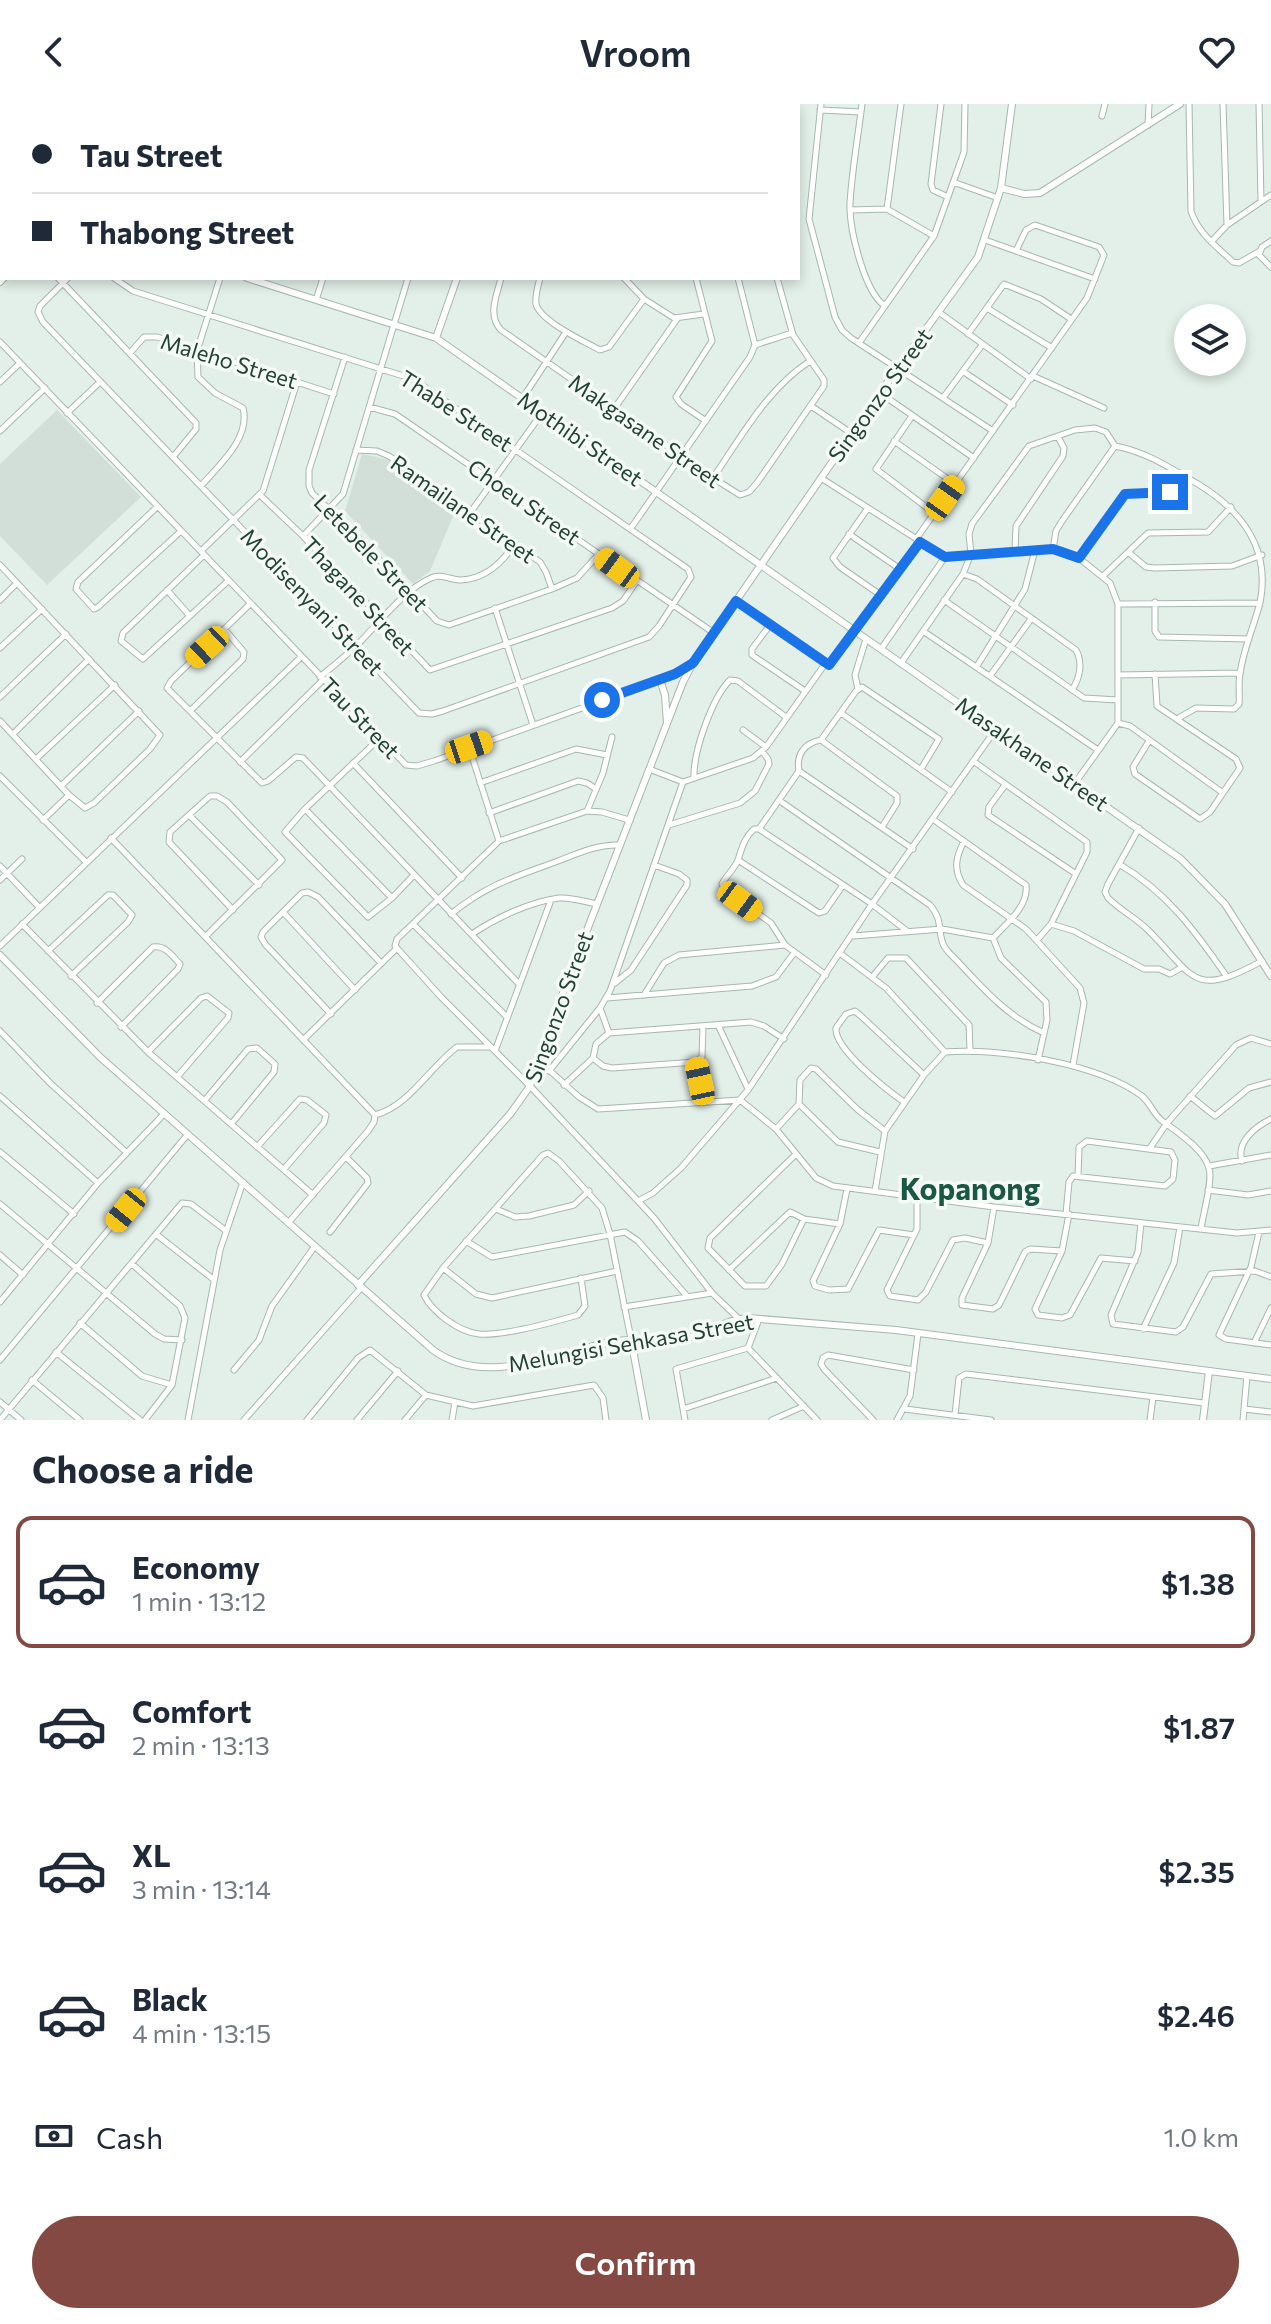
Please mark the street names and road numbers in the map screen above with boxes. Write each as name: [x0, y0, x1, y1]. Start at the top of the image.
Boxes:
street label: Singonzo Street: [822, 322, 937, 467]
street label: Maleho Street: [157, 327, 301, 394]
street label: Thabe Street: [395, 364, 518, 457]
street label: Makgasane Street: [564, 368, 727, 493]
street label: Mothibi Street: [513, 386, 648, 492]
street label: Ramailane Street: [386, 449, 541, 568]
street label: Choeu Street: [463, 453, 586, 550]
street label: Letebele Street: [309, 488, 434, 617]
street label: Modisenyani Street: [235, 523, 389, 681]
street label: Thagane Street: [297, 531, 420, 660]
street label: Tau Street: [315, 671, 406, 764]
street label: Masakhane Street: [951, 691, 1114, 816]
street label: Singonzo Street: [519, 927, 598, 1086]
street label: Melungisi Sehkasa Street: [506, 1308, 756, 1377]

